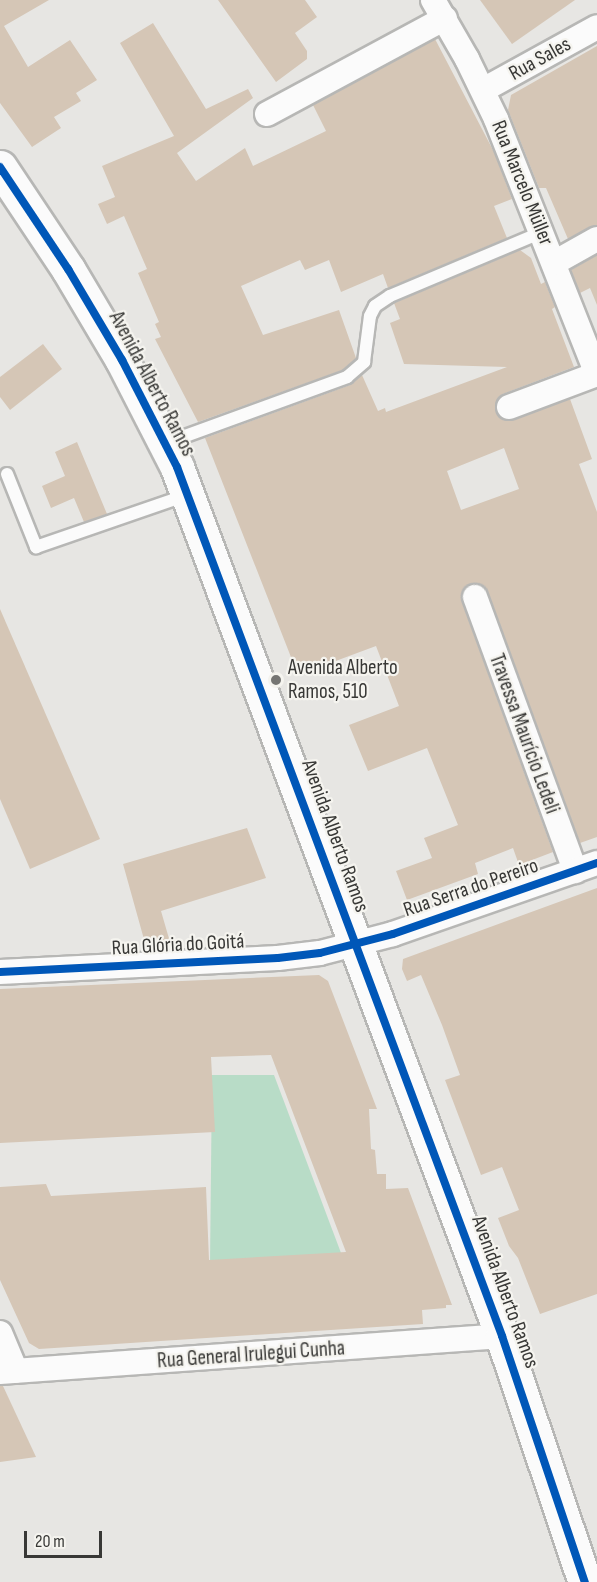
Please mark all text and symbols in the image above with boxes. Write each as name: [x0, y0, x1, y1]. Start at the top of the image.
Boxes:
street label: Rua Sales: [505, 32, 575, 86]
street label: Rua Marcelo Müller: [486, 117, 558, 249]
street label: Avenida Alberto Ramos: [103, 307, 201, 461]
street label: Travessa Maurício Ledeli: [483, 651, 565, 817]
place label: Avenida Alberto Ramos, 510: [288, 655, 398, 705]
marker: Avenida Alberto Ramos, 510: [269, 673, 283, 687]
street label: Avenida Alberto Ramos: [296, 756, 374, 916]
street label: Rua Serra do Pereiro: [400, 853, 542, 923]
street label: Rua Glória do Goitá: [111, 929, 245, 961]
street label: Avenida Alberto Ramos: [466, 1212, 544, 1372]
street label: Rua General Irulegui Cunha: [156, 1336, 346, 1374]
scale bar: [27, 1519, 105, 1557]
text: 20 m: [35, 1531, 65, 1552]

